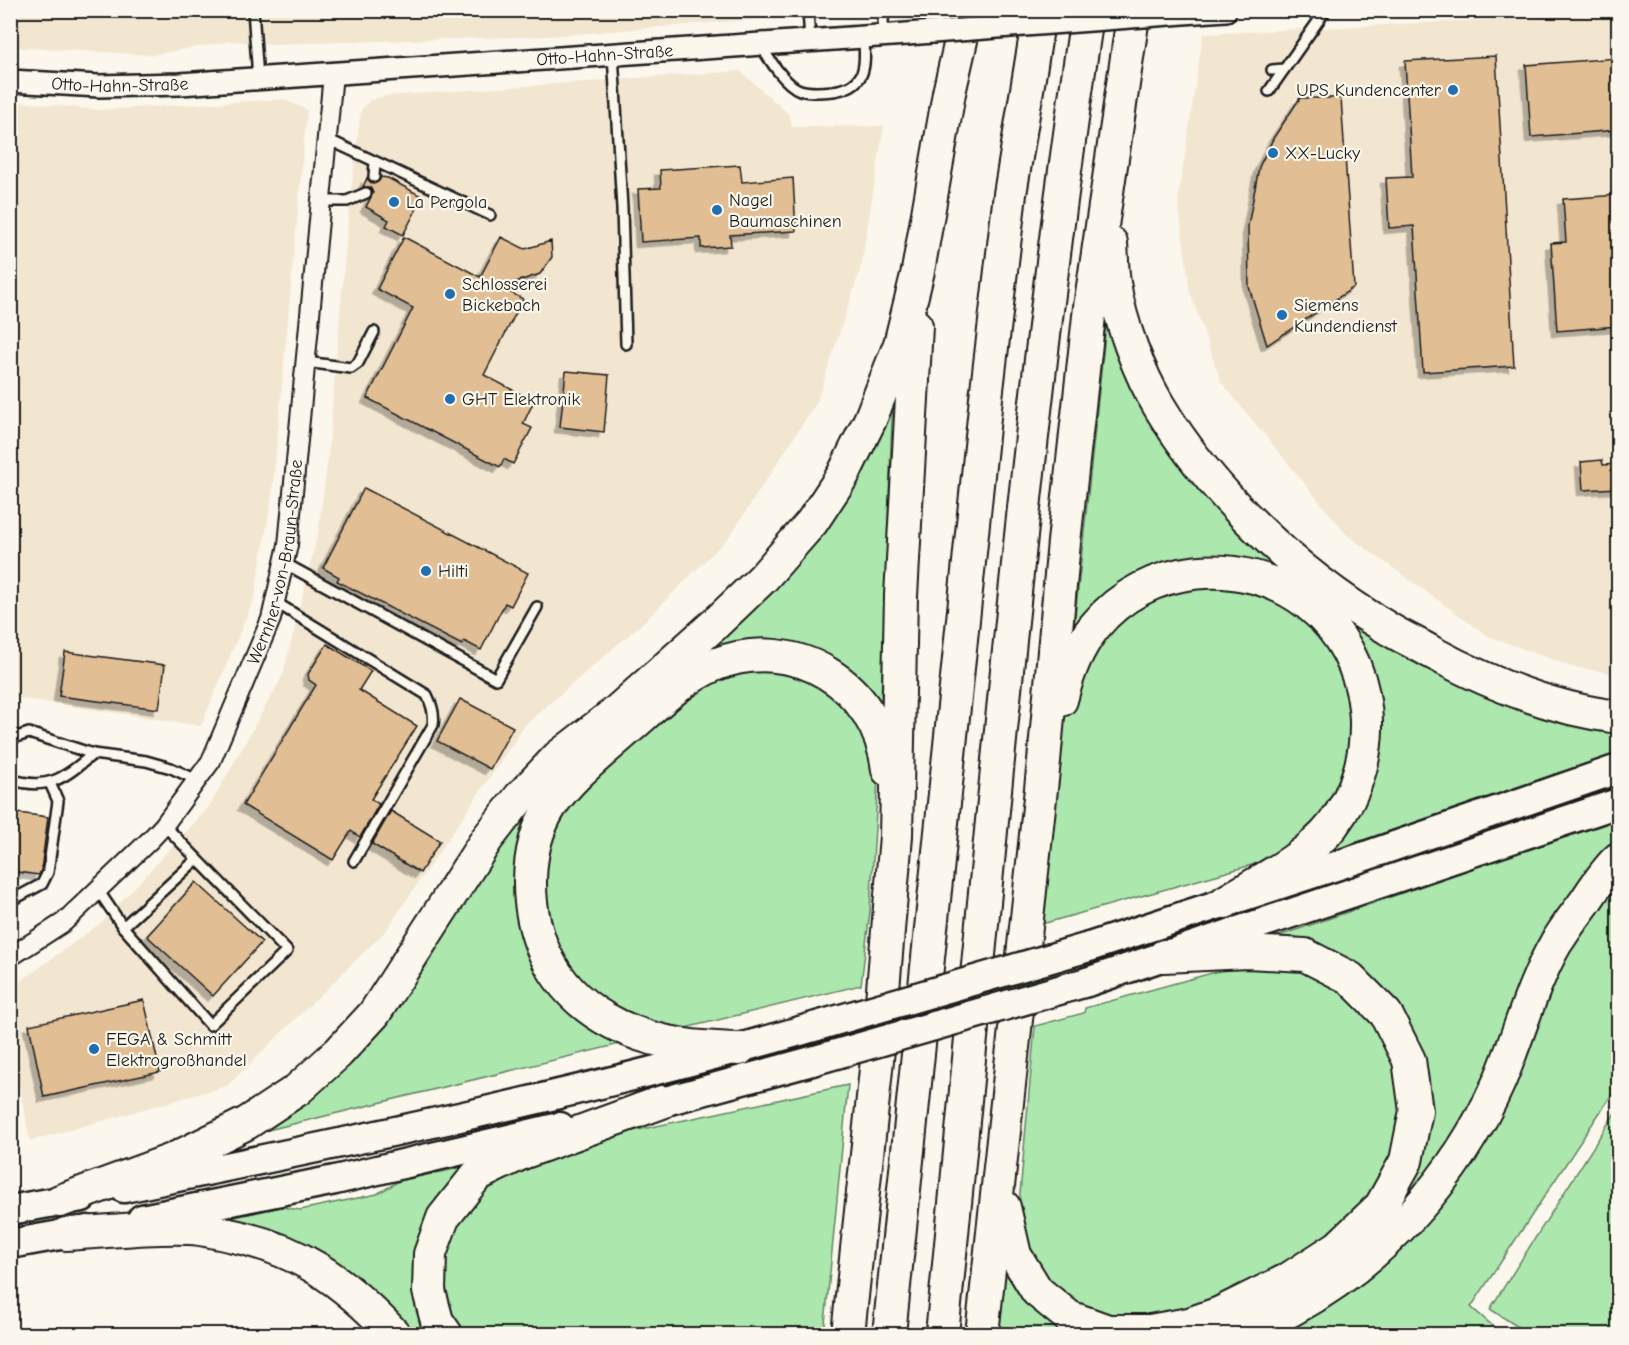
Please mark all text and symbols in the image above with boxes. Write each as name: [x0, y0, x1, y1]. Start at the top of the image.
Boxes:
street label: Otto-Hahn-Straße: [536, 40, 674, 70]
street label: Otto-Hahn-Straße: [51, 73, 189, 97]
place label: UPS Kundencenter: [1296, 80, 1442, 101]
marker: UPS Kundencenter: [1446, 83, 1460, 97]
place label: XX-Lucky: [1285, 143, 1361, 164]
marker: XX-Lucky: [1266, 146, 1280, 160]
place label: Nagel Baumaschinen: [729, 190, 842, 232]
place label: La Pergola: [406, 192, 487, 213]
marker: La Pergola: [387, 195, 401, 209]
marker: Nagel Baumaschinen: [710, 203, 724, 217]
place label: Schlosserei Bickebach: [462, 274, 547, 316]
marker: Schlosserei Bickebach: [443, 287, 457, 301]
place label: Siemens Kundendienst: [1294, 295, 1398, 337]
marker: Siemens Kundendienst: [1275, 308, 1289, 322]
place label: GHT Elektronik: [462, 389, 580, 410]
marker: GHT Elektronik: [443, 392, 457, 406]
street label: Wernher-von-Braun-Straße: [242, 458, 307, 668]
place label: Hilti: [438, 561, 468, 582]
marker: Hilti: [419, 564, 433, 578]
place label: FEGA & Schmitt Elektrogroßhandel: [106, 1029, 247, 1071]
marker: FEGA & Schmitt Elektrogroßhandel: [87, 1042, 101, 1056]

